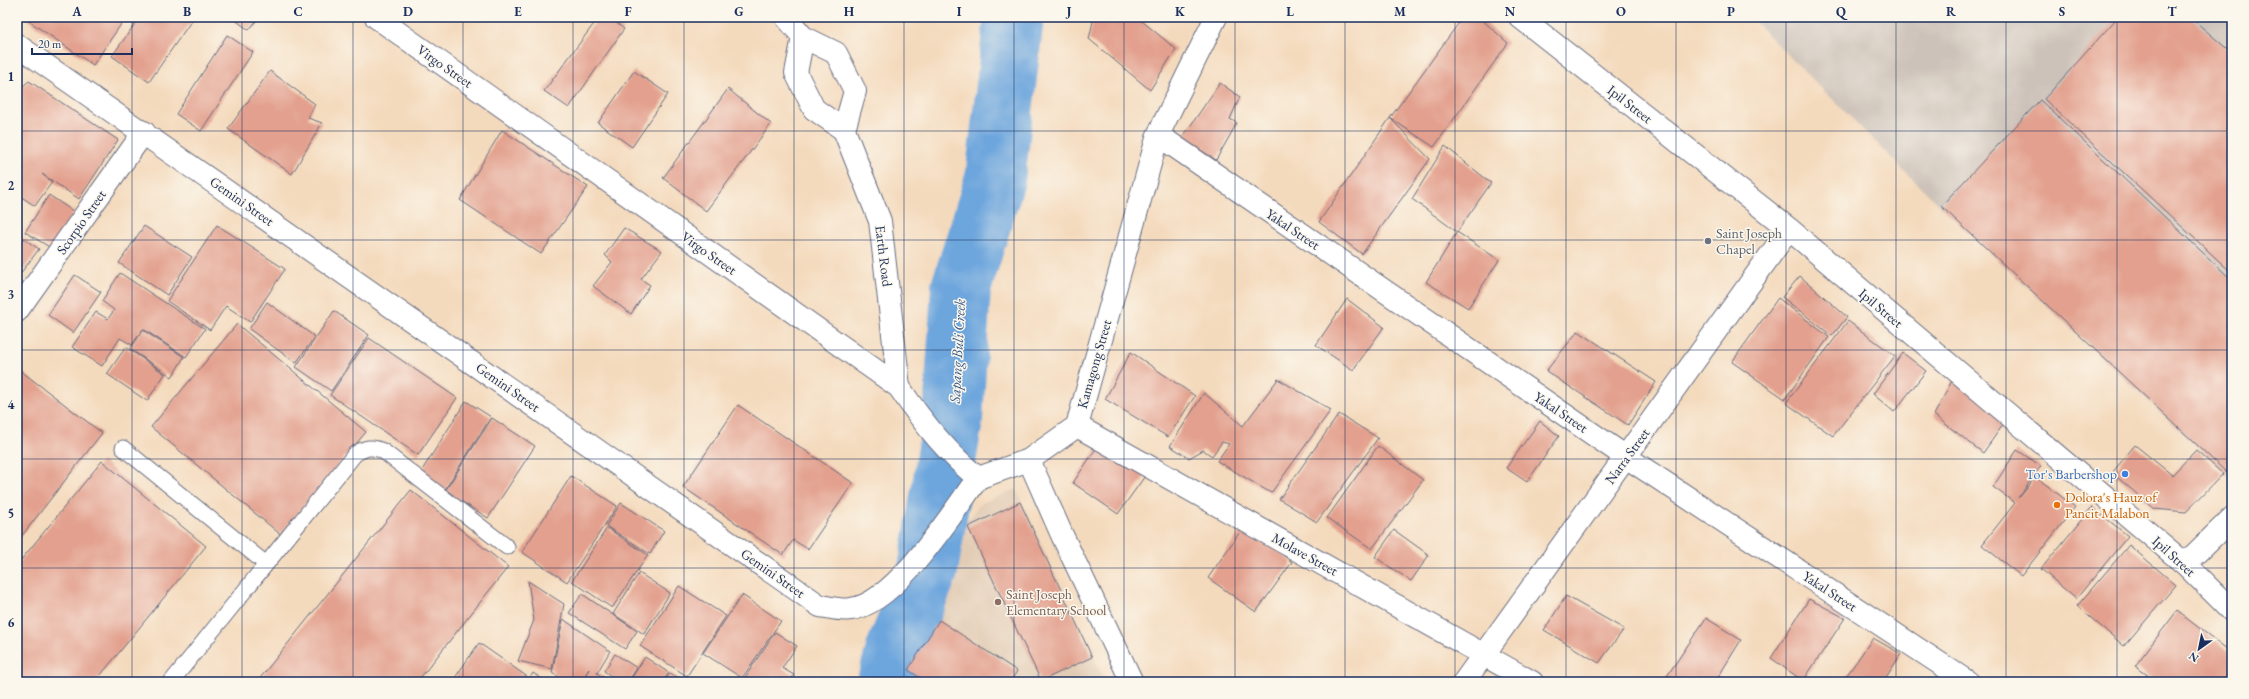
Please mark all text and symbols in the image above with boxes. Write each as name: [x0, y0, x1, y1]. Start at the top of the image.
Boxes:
text: A: [71, 3, 82, 20]
text: B: [183, 3, 191, 20]
text: C: [293, 3, 303, 20]
text: D: [403, 3, 413, 20]
text: E: [514, 3, 522, 20]
text: F: [624, 3, 632, 20]
text: G: [734, 3, 744, 20]
text: H: [844, 3, 855, 20]
text: I: [957, 3, 962, 20]
text: J: [1065, 3, 1072, 20]
text: K: [1175, 3, 1186, 20]
text: L: [1286, 3, 1294, 20]
text: M: [1394, 3, 1406, 20]
text: N: [1505, 3, 1516, 20]
text: O: [1616, 3, 1626, 20]
text: P: [1727, 3, 1735, 20]
text: Q: [1836, 3, 1848, 20]
text: R: [1946, 3, 1956, 20]
text: S: [2059, 3, 2065, 20]
text: T: [2167, 3, 2177, 20]
scale bar: [32, 30, 132, 56]
text: 20 m: [38, 36, 62, 52]
street label: Virgo Street: [414, 40, 477, 92]
text: 1: [8, 68, 15, 85]
street label: Ipil Street: [1604, 81, 1657, 128]
street label: Gemini Street: [206, 172, 278, 230]
text: 2: [8, 177, 15, 194]
street label: Scorpio Street: [52, 186, 110, 258]
street label: Yakal Street: [1263, 204, 1324, 254]
street label: Earth Road: [871, 224, 897, 289]
place label: Saint Joseph Chapel: [1716, 224, 1782, 258]
street label: Virgo Street: [678, 227, 741, 279]
marker: Saint Joseph Chapel: [1703, 236, 1713, 246]
street label: Ipil Street: [1855, 284, 1907, 332]
text: 3: [8, 286, 15, 303]
water label: Sapang Buli Creek: [945, 298, 969, 405]
street label: Kamagong Street: [1073, 317, 1115, 411]
street label: Gemini Street: [472, 358, 544, 416]
street label: Yakal Street: [1531, 387, 1592, 437]
text: 4: [8, 396, 15, 413]
street label: Narra Street: [1601, 424, 1654, 488]
place label: Tor's Barbershop: [2026, 465, 2117, 483]
marker: Tor's Barbershop: [2120, 469, 2130, 479]
place label: Dolora's Hauz of Pancit Malabon: [2065, 488, 2158, 522]
marker: Dolora's Hauz of Pancit Malabon: [2052, 500, 2062, 510]
text: 5: [8, 505, 14, 522]
street label: Molave Street: [1269, 529, 1342, 580]
street label: Ipil Street: [2149, 532, 2200, 581]
street label: Gemini Street: [737, 544, 809, 602]
street label: Yakal Street: [1799, 567, 1861, 616]
place label: Saint Joseph Elementary School: [1006, 585, 1107, 619]
marker: Saint Joseph Elementary School: [993, 597, 1003, 607]
text: 6: [8, 614, 15, 631]
north arrow: [2179, 629, 2219, 669]
text: N: [2186, 649, 2201, 666]

